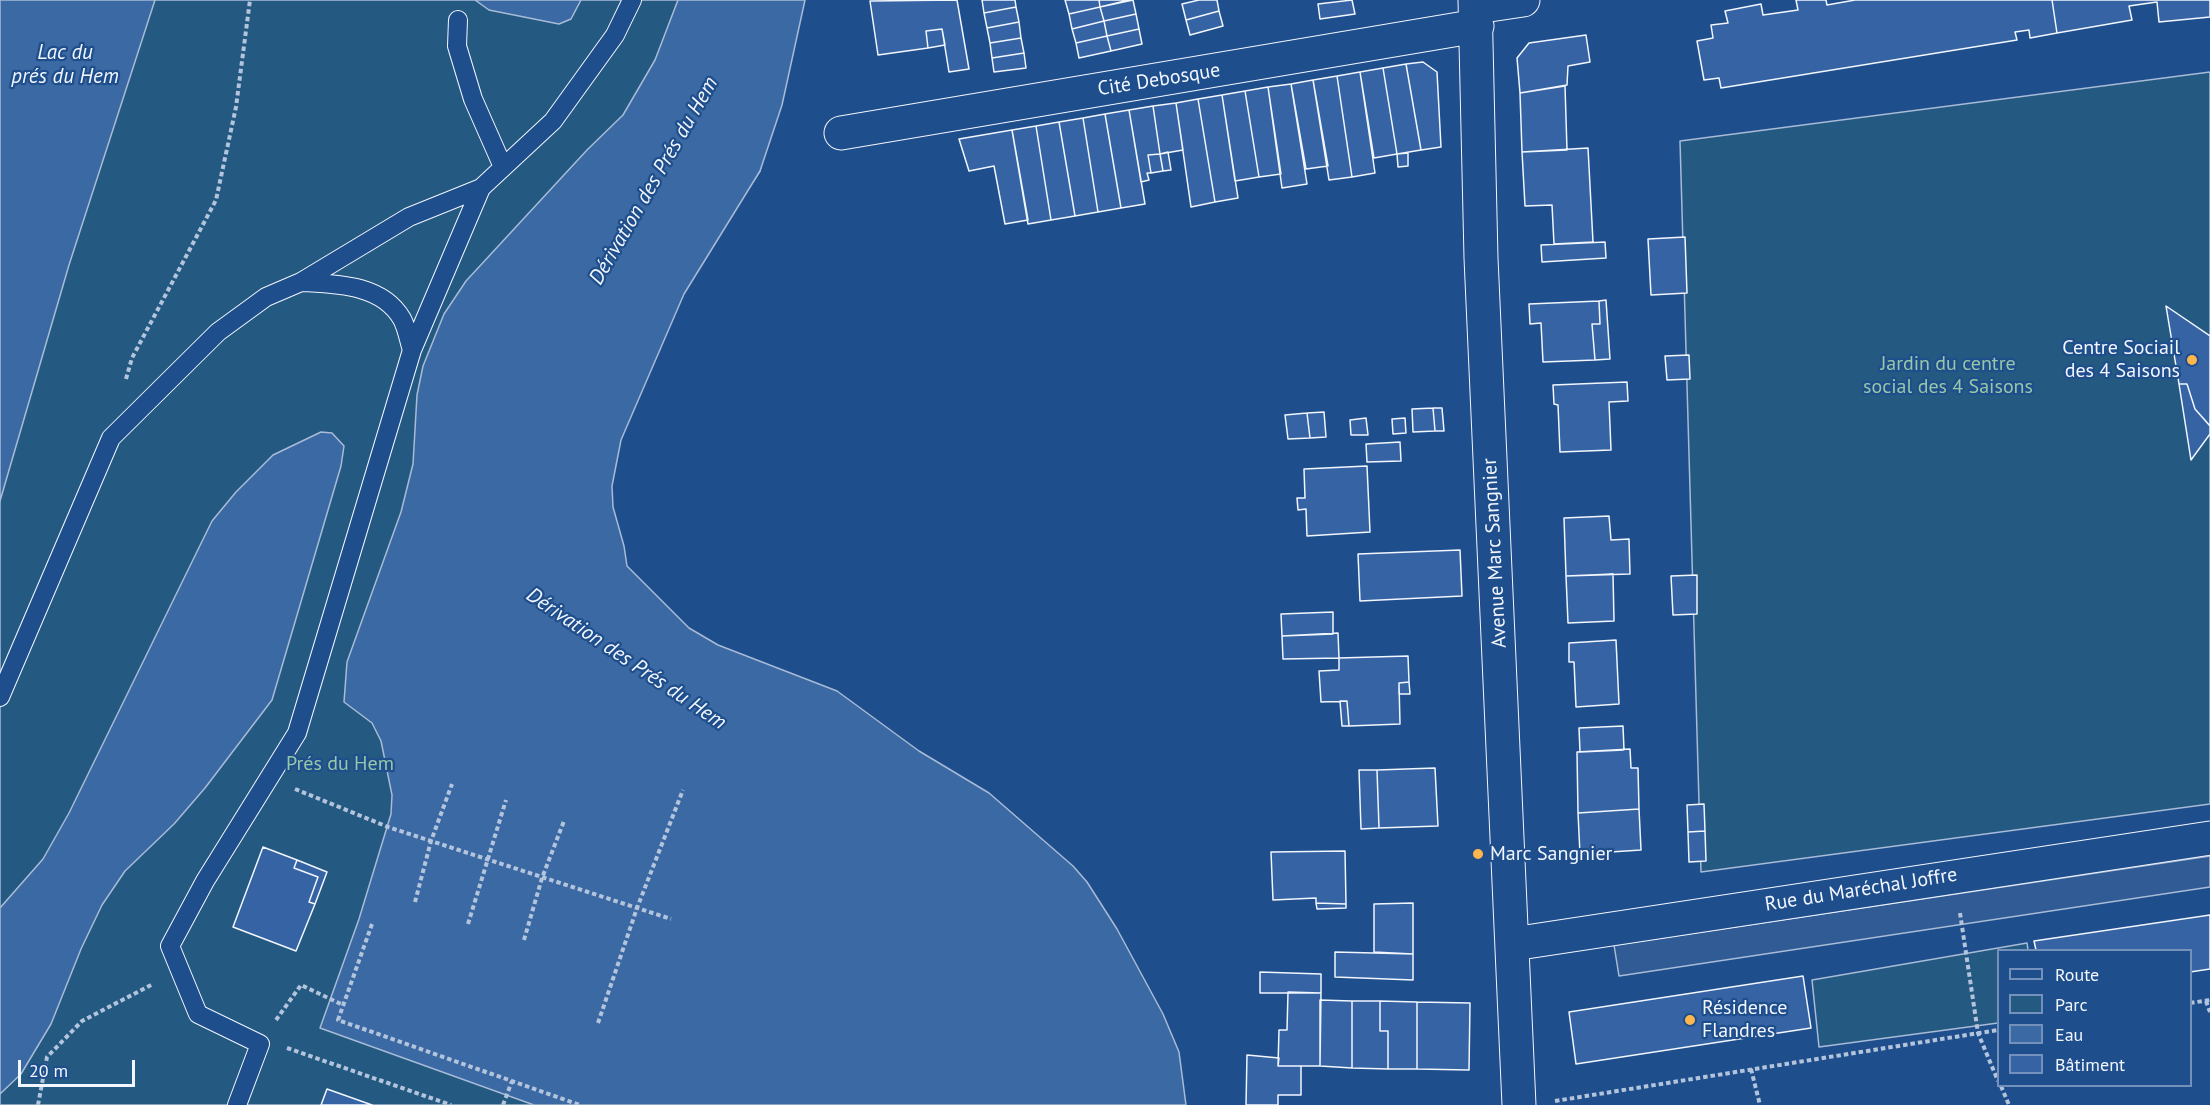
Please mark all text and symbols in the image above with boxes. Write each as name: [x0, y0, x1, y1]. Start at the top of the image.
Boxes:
water label: Lac du prés du Hem: [11, 40, 119, 90]
street label: Cité Debosque: [1096, 58, 1222, 102]
water label: Dérivation des Prés du Hem: [584, 73, 724, 289]
place label: Centre Sociail des 4 Saisons: [2062, 336, 2180, 383]
park label: Jardin du centre social des 4 Saisons: [1863, 352, 2033, 399]
marker: Centre Sociail des 4 Saisons: [2185, 353, 2199, 367]
street label: Avenue Marc Sangnier: [1478, 457, 1512, 649]
water label: Dérivation des Prés du Hem: [521, 583, 731, 735]
park label: Prés du Hem: [286, 752, 394, 776]
place label: Marc Sangnier: [1490, 842, 1612, 866]
marker: Marc Sangnier: [1471, 847, 1485, 861]
street label: Rue du Maréchal Joffre: [1763, 863, 1959, 917]
legend: [1997, 949, 2192, 1087]
text: Route: [2055, 963, 2099, 986]
text: Parc: [2055, 993, 2088, 1016]
place label: Résidence Flandres: [1702, 996, 1787, 1043]
marker: Résidence Flandres: [1683, 1013, 1697, 1027]
text: Eau: [2055, 1023, 2083, 1046]
scale bar: [21, 1048, 138, 1086]
text: Bâtiment: [2055, 1053, 2125, 1076]
text: 20 m: [29, 1059, 68, 1082]

